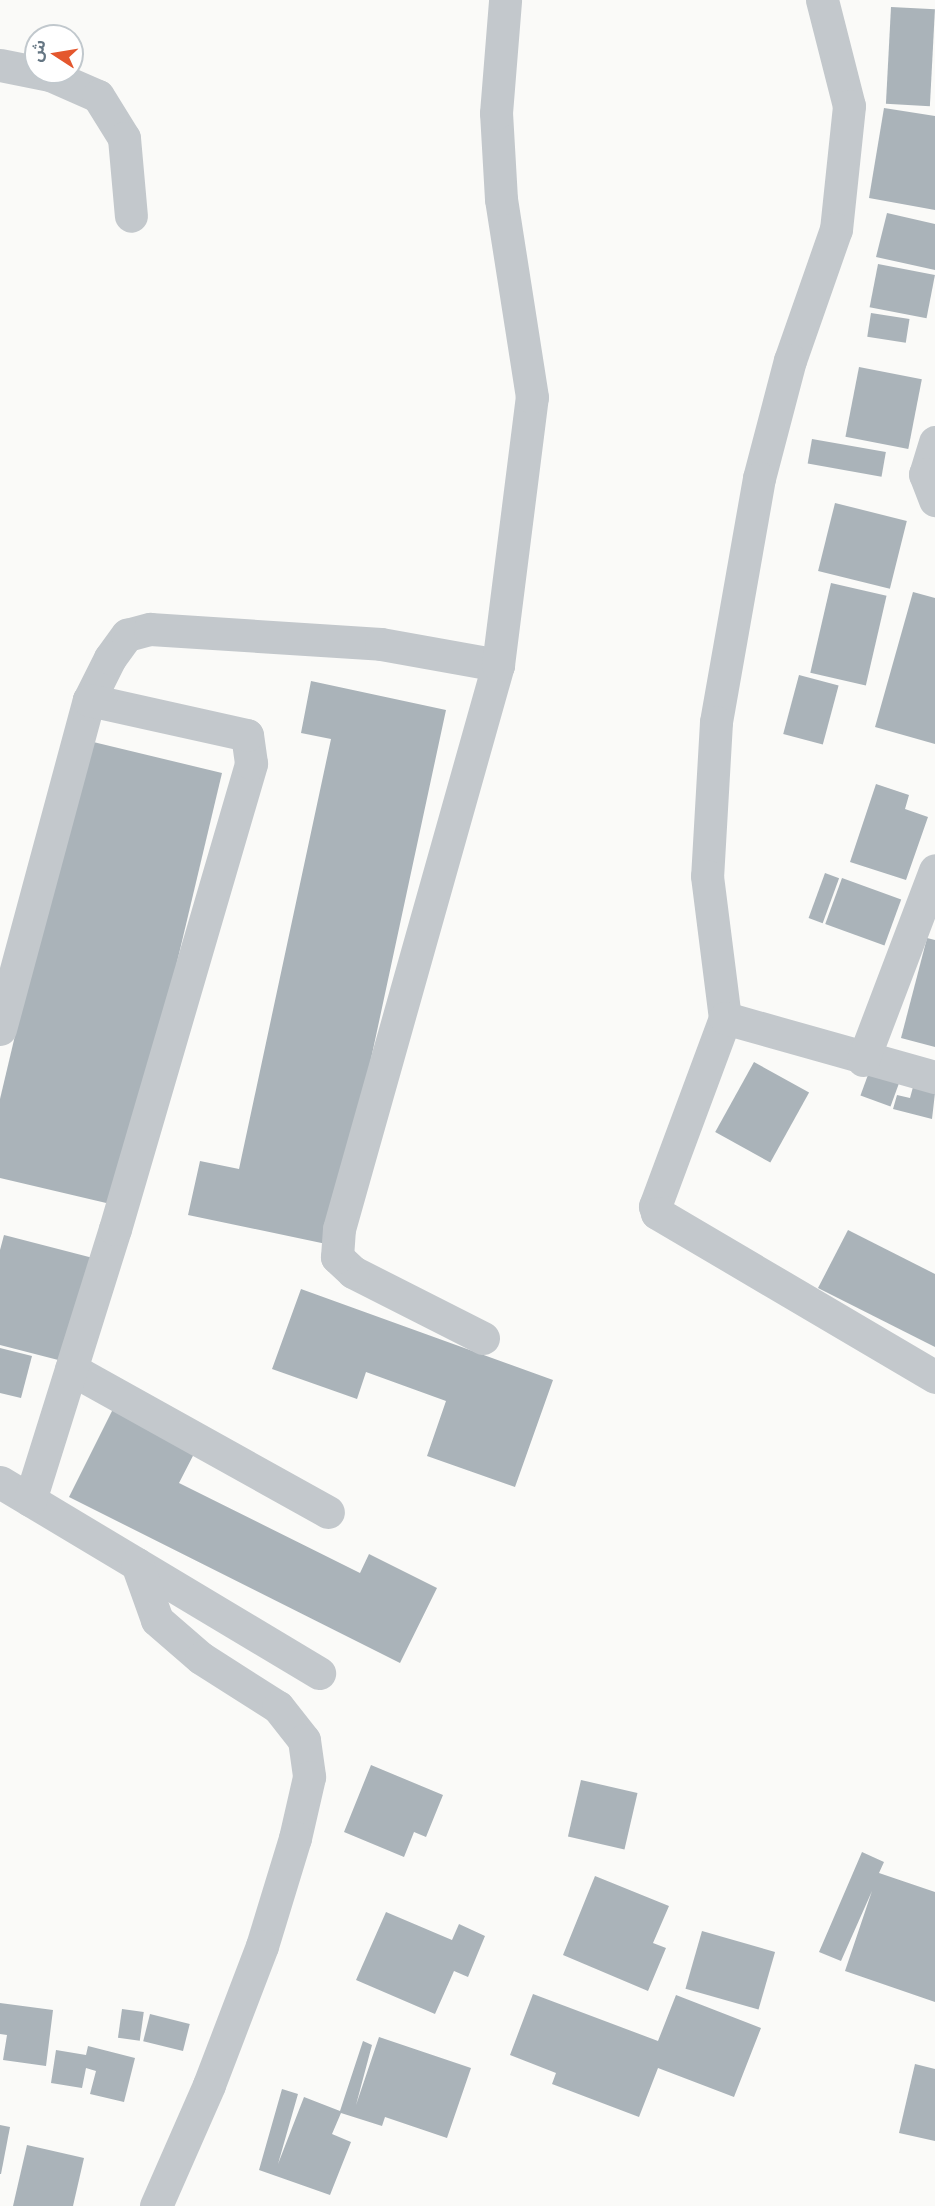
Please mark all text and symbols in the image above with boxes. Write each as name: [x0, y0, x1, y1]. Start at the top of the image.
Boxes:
north arrow: [24, 24, 84, 84]
text: ش: [26, 38, 49, 63]

